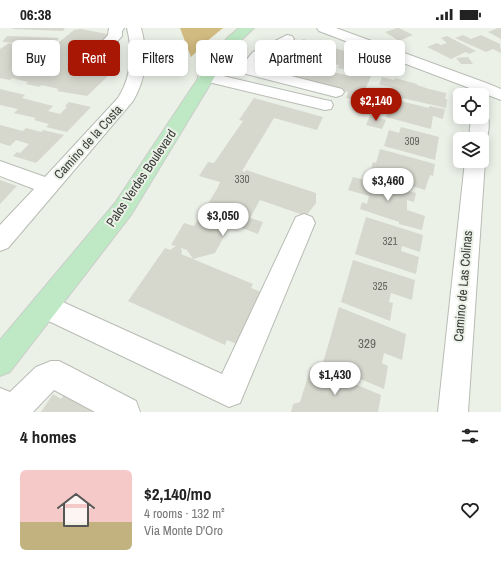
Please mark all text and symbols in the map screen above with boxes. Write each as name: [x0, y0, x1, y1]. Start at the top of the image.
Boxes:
text: 06:38: [20, 4, 51, 25]
chip: Buy: [12, 40, 60, 76]
chip: Rent: [68, 40, 120, 76]
chip: Filters: [128, 40, 188, 76]
chip: New: [196, 40, 247, 76]
chip: Apartment: [255, 40, 336, 76]
chip: House: [344, 40, 405, 76]
pin: $2,140: [343, 88, 409, 122]
map controls: [453, 88, 489, 168]
button: locate: [453, 88, 489, 124]
text: $2,140: [360, 92, 392, 109]
street label: Camino de la Costa: [50, 101, 126, 183]
street label: Palos Verdes Boulevard: [102, 126, 180, 230]
button: layers: [453, 132, 489, 168]
house number: 309: [404, 134, 420, 148]
pin: $3,460: [355, 168, 421, 202]
house number: 330: [234, 172, 250, 186]
text: $3,460: [372, 172, 404, 189]
pin: $3,050: [190, 203, 256, 237]
text: $3,050: [207, 207, 239, 224]
street label: Camino de Las Colinas: [450, 230, 476, 342]
house number: 321: [382, 234, 398, 248]
house number: 325: [372, 279, 388, 293]
house number: 329: [358, 335, 376, 352]
pin: $1,430: [302, 362, 368, 396]
text: $1,430: [319, 366, 351, 383]
text: 4 homes: [20, 425, 77, 448]
icon: filters: [459, 425, 481, 447]
text: $2,140/mo: [144, 482, 211, 505]
icon: home: [52, 486, 100, 534]
icon: heart: [459, 499, 481, 521]
text: 4 rooms · 132 m²: [144, 505, 225, 522]
text: Via Monte D'Oro: [144, 522, 223, 539]

